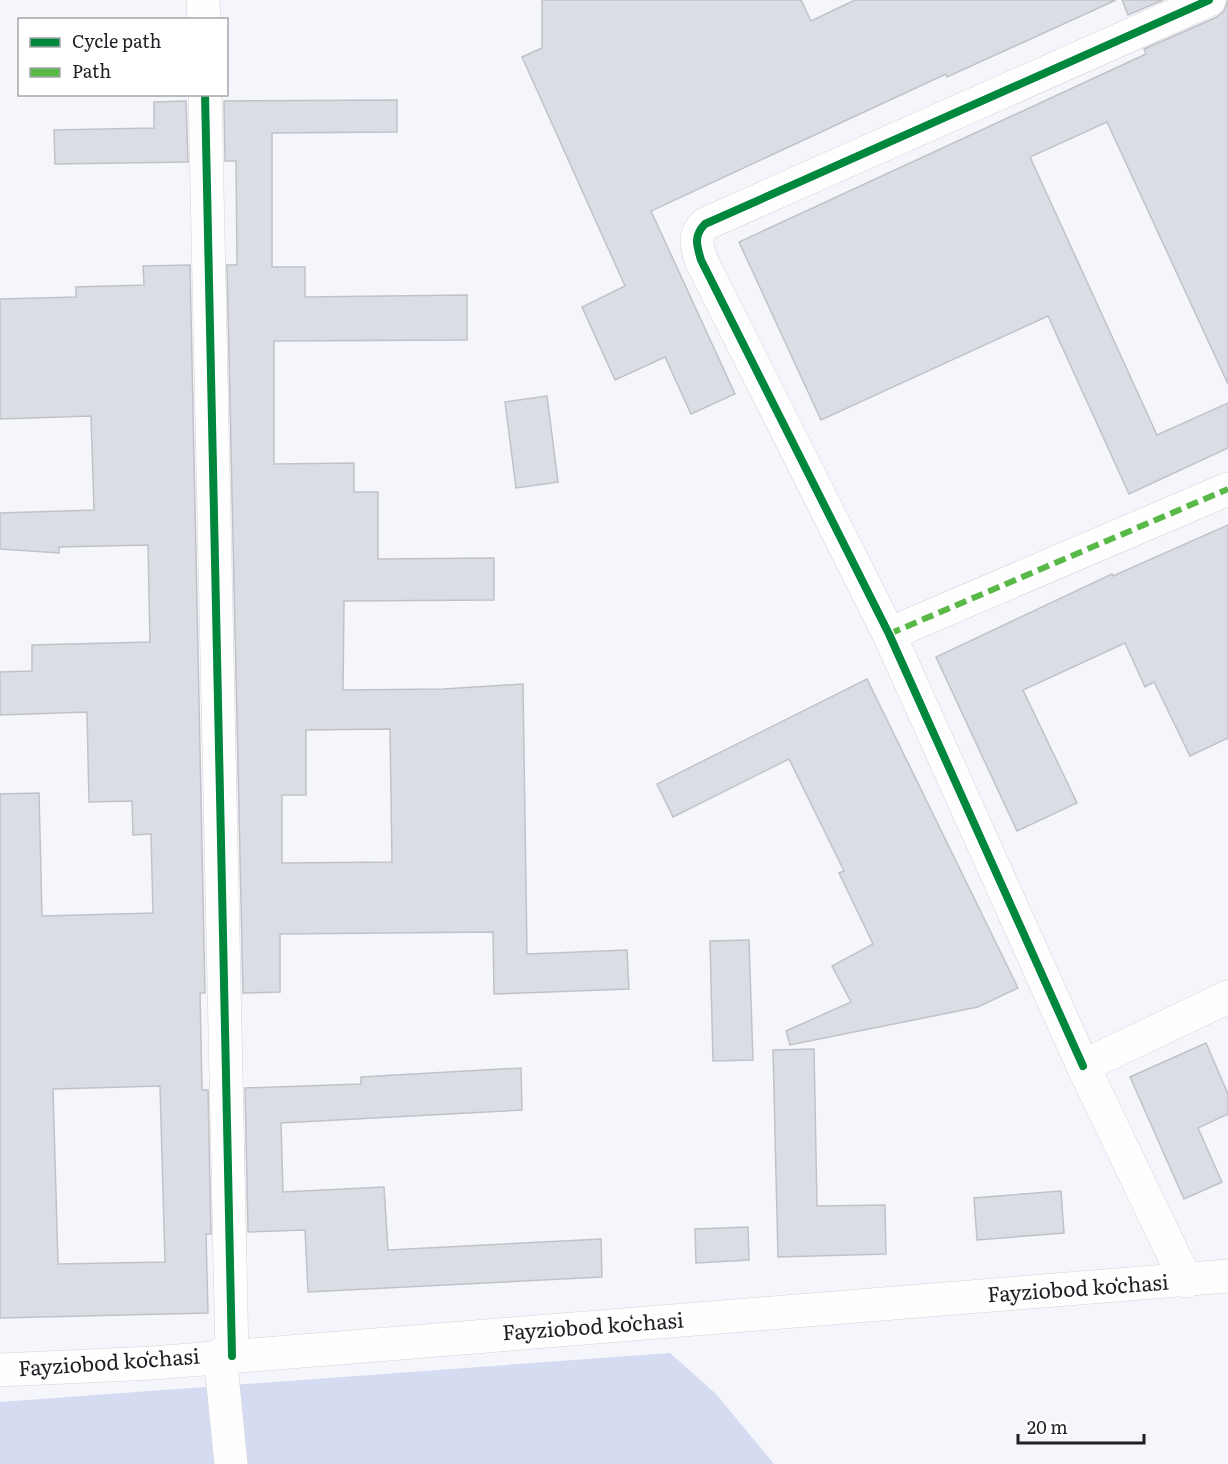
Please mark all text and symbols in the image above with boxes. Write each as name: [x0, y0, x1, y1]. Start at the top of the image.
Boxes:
legend: [18, 18, 228, 96]
text: Cycle path: [72, 27, 161, 54]
text: Path: [72, 57, 111, 84]
street label: Fayziobod koʻchasi: [986, 1265, 1170, 1308]
street label: Fayziobod koʻchasi: [501, 1303, 685, 1346]
street label: Fayziobod koʻchasi: [17, 1339, 201, 1382]
scale bar: [1018, 1407, 1144, 1445]
text: 20 m: [1027, 1413, 1068, 1440]

